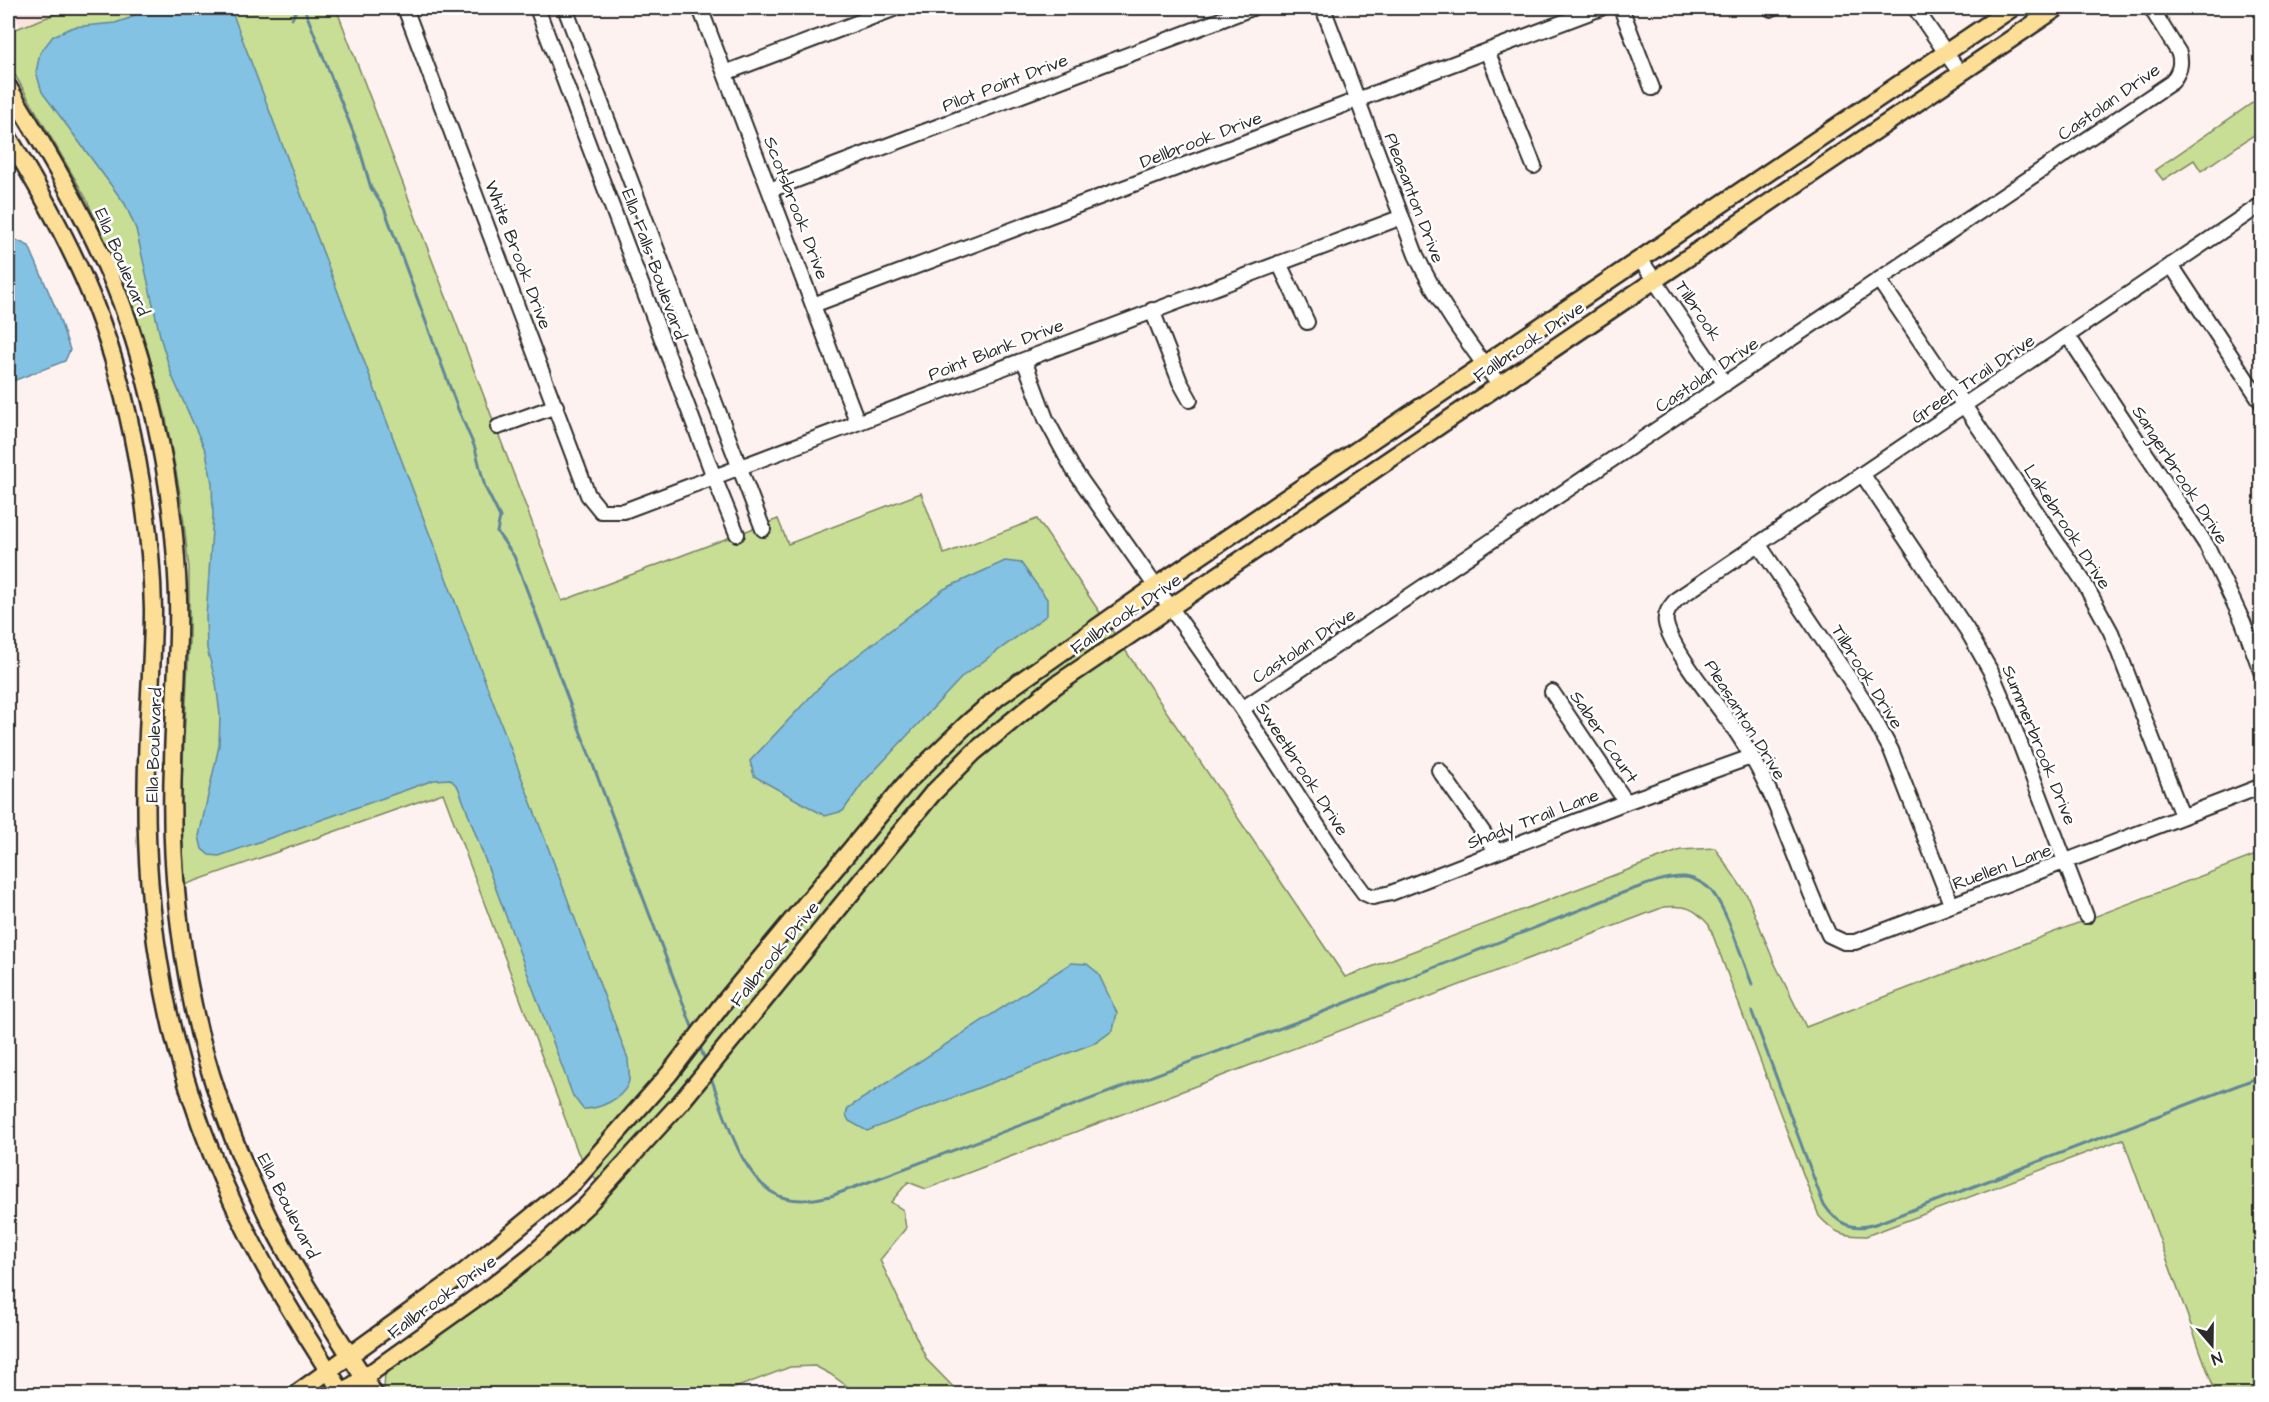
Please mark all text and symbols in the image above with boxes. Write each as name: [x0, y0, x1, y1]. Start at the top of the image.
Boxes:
street label: Pilot Point Drive: [939, 47, 1072, 118]
street label: Castolan Drive: [2053, 57, 2166, 147]
street label: Dellbrook Drive: [1136, 105, 1266, 175]
street label: Pleasanton Drive: [1378, 129, 1450, 267]
street label: Scotsbrook Drive: [757, 133, 835, 283]
street label: White Brook Drive: [478, 177, 558, 333]
street label: Ella Falls Boulevard: [615, 185, 693, 343]
street label: Ella Boulevard: [88, 204, 156, 320]
street label: Tilbrook: [1669, 276, 1727, 346]
street label: Fallbrook Drive: [1468, 295, 1590, 388]
street label: Point Blank Drive: [925, 313, 1068, 387]
street label: Green Trail Drive: [1906, 328, 2040, 430]
street label: Castolan Drive: [1650, 331, 1764, 419]
street label: Sangerbrook Drive: [2125, 401, 2234, 550]
street label: Lakebrook Drive: [2017, 460, 2117, 595]
street label: Fallbrook Drive: [1065, 567, 1187, 660]
street label: Castolan Drive: [1247, 602, 1361, 690]
street label: Tilbrook Drive: [1825, 620, 1909, 734]
street label: Pleasanton Drive: [1698, 655, 1792, 785]
street label: Summerbrook Drive: [1996, 661, 2083, 829]
street label: Saber Court: [1564, 686, 1645, 789]
street label: Ella Boulevard: [140, 687, 168, 803]
street label: Sweetbrook Drive: [1249, 697, 1355, 841]
street label: Shady Trail Lane: [1463, 782, 1603, 857]
street label: Ruellen Lane: [1949, 837, 2055, 896]
street label: Fallbrook Drive: [725, 896, 826, 1012]
street label: Ella Boulevard: [251, 1149, 325, 1263]
street label: Fallbrook Drive: [382, 1249, 502, 1345]
north arrow: [2182, 1315, 2242, 1375]
text: N: [2208, 1346, 2225, 1370]

